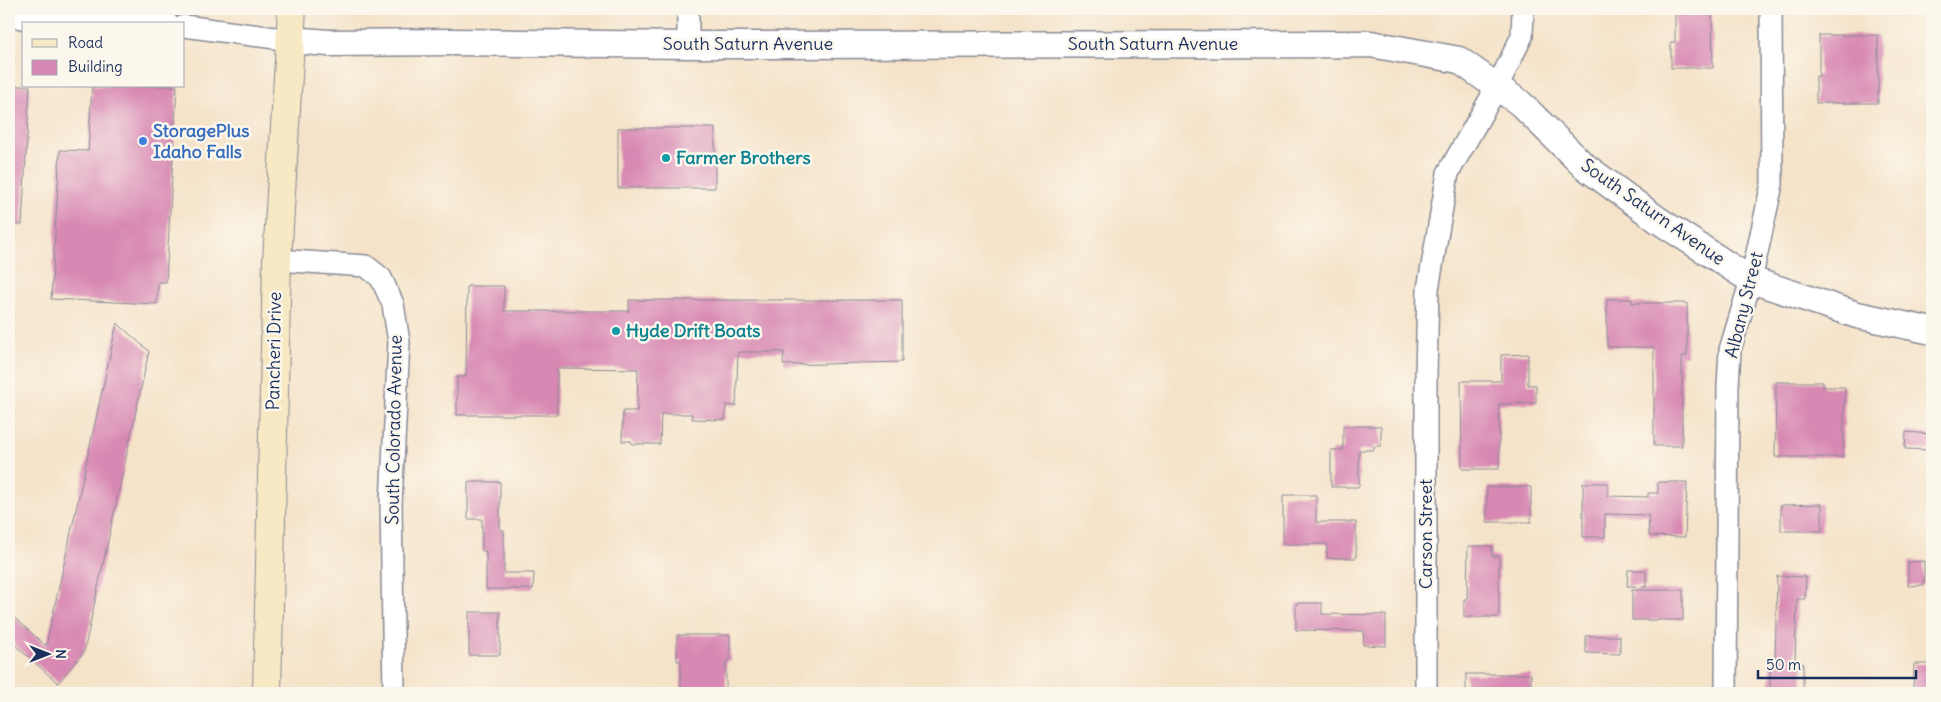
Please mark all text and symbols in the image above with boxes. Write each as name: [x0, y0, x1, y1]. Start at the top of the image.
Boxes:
legend: [22, 22, 185, 88]
street label: South Saturn Avenue: [663, 32, 833, 55]
street label: South Saturn Avenue: [1068, 32, 1238, 55]
text: Road: [68, 33, 103, 52]
text: Building: [68, 57, 123, 76]
place label: StoragePlus Idaho Falls: [153, 119, 249, 163]
marker: StoragePlus Idaho Falls: [137, 135, 149, 147]
place label: Farmer Brothers: [676, 146, 811, 169]
marker: Farmer Brothers: [660, 152, 672, 164]
street label: South Saturn Avenue: [1577, 153, 1730, 270]
street label: Albany Street: [1719, 249, 1768, 360]
street label: Pancheri Drive: [261, 292, 286, 410]
place label: Hyde Drift Boats: [626, 319, 760, 342]
marker: Hyde Drift Boats: [610, 325, 622, 337]
street label: South Colorado Avenue: [380, 335, 407, 525]
street label: Carson Street: [1414, 479, 1437, 589]
north arrow: [22, 630, 72, 680]
scale bar: [1758, 647, 1916, 679]
text: N: [52, 649, 70, 659]
text: 50 m: [1766, 655, 1801, 674]

